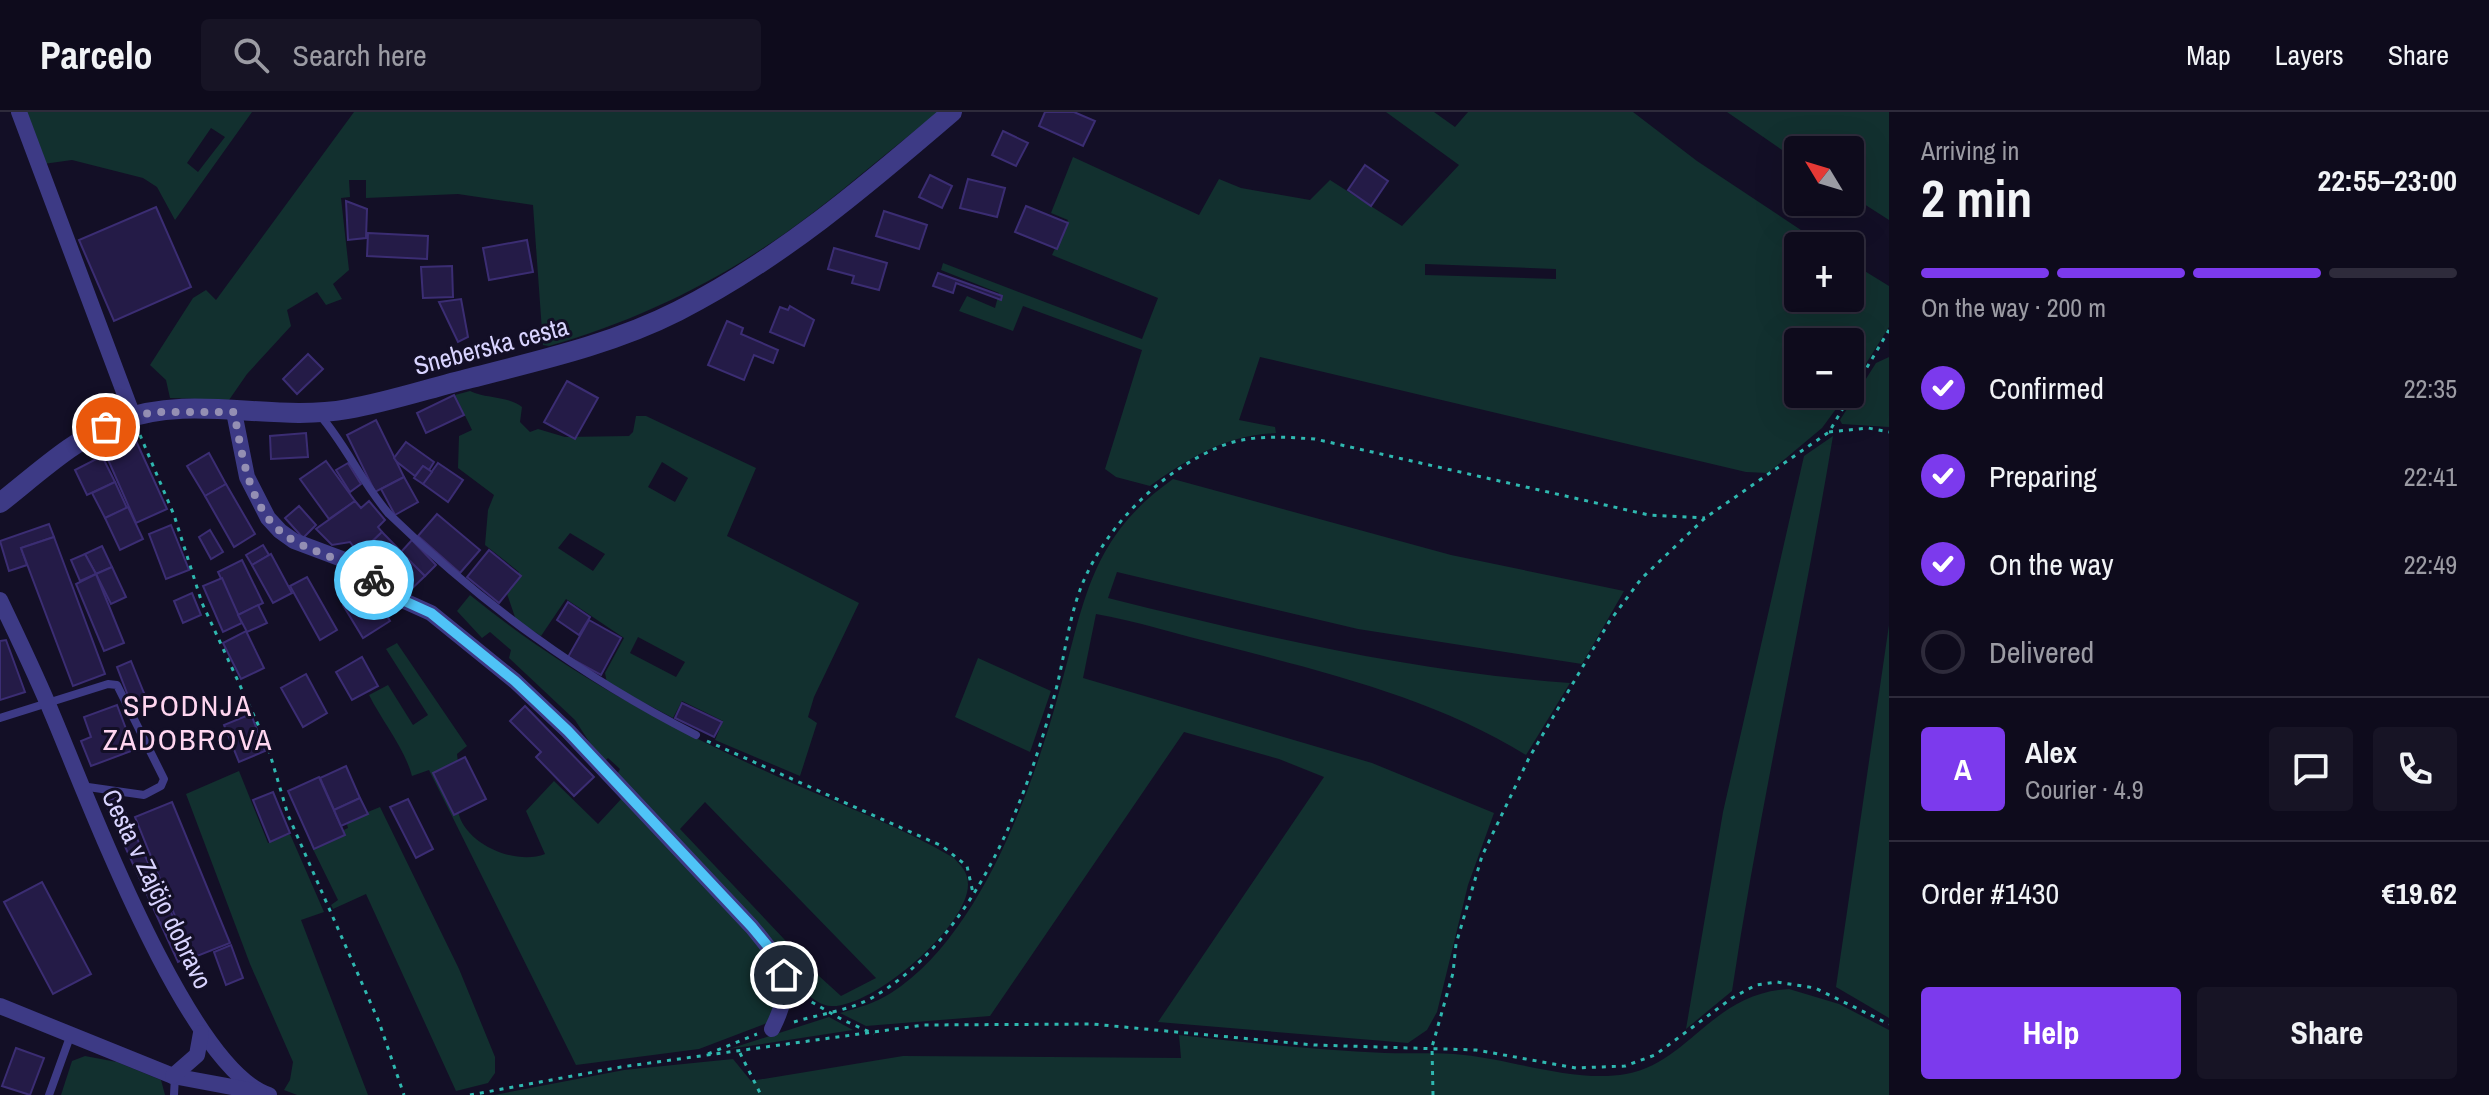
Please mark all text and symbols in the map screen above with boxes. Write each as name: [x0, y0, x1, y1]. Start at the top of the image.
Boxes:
search box: [201, 19, 761, 91]
text: Parcelo: [40, 30, 153, 81]
icon: search: [229, 33, 273, 77]
text: Search here: [293, 35, 427, 75]
text: Map: [2186, 36, 2231, 74]
text: Layers: [2275, 36, 2344, 74]
text: Share: [2388, 36, 2449, 74]
text: Arriving in: [1921, 133, 2019, 168]
north arrow: [1784, 136, 1864, 216]
map controls: [1784, 136, 1864, 408]
text: 22:55–23:00: [2318, 160, 2457, 200]
text: 2 min: [1921, 163, 2032, 233]
button: +: [1784, 232, 1864, 312]
text: On the way · 200 m: [1921, 290, 2106, 325]
street label: Sneberska cesta: [410, 308, 572, 383]
button: −: [1784, 328, 1864, 408]
icon: check: [1921, 366, 1965, 410]
text: Confirmed: [1989, 368, 2104, 408]
text: 22:35: [2404, 371, 2457, 406]
pin: [72, 393, 140, 461]
icon: bag: [84, 405, 128, 449]
icon: check: [1921, 454, 1965, 498]
text: Preparing: [1989, 456, 2097, 496]
text: 22:41: [2404, 459, 2457, 494]
courier: [334, 540, 414, 620]
icon: check: [1921, 542, 1965, 586]
text: On the way: [1989, 544, 2113, 584]
text: 22:49: [2404, 547, 2457, 582]
icon: bike: [352, 558, 396, 602]
text: Delivered: [1989, 632, 2094, 672]
district label: SPODNJA ZADOBROVA: [103, 685, 273, 759]
button: chat: [2269, 727, 2353, 811]
button: phone: [2373, 727, 2457, 811]
text: Alex: [2025, 732, 2077, 772]
text: A: [1954, 749, 1972, 789]
text: Courier · 4.9: [2025, 772, 2144, 807]
street label: Cesta v Zajčjo dobravo: [94, 783, 221, 994]
text: Order #1430: [1921, 873, 2059, 913]
text: €19.62: [2382, 873, 2457, 913]
pin: [750, 941, 818, 1009]
icon: home: [762, 953, 806, 997]
button: Help: [1921, 987, 2181, 1079]
button: Share: [2197, 987, 2457, 1079]

